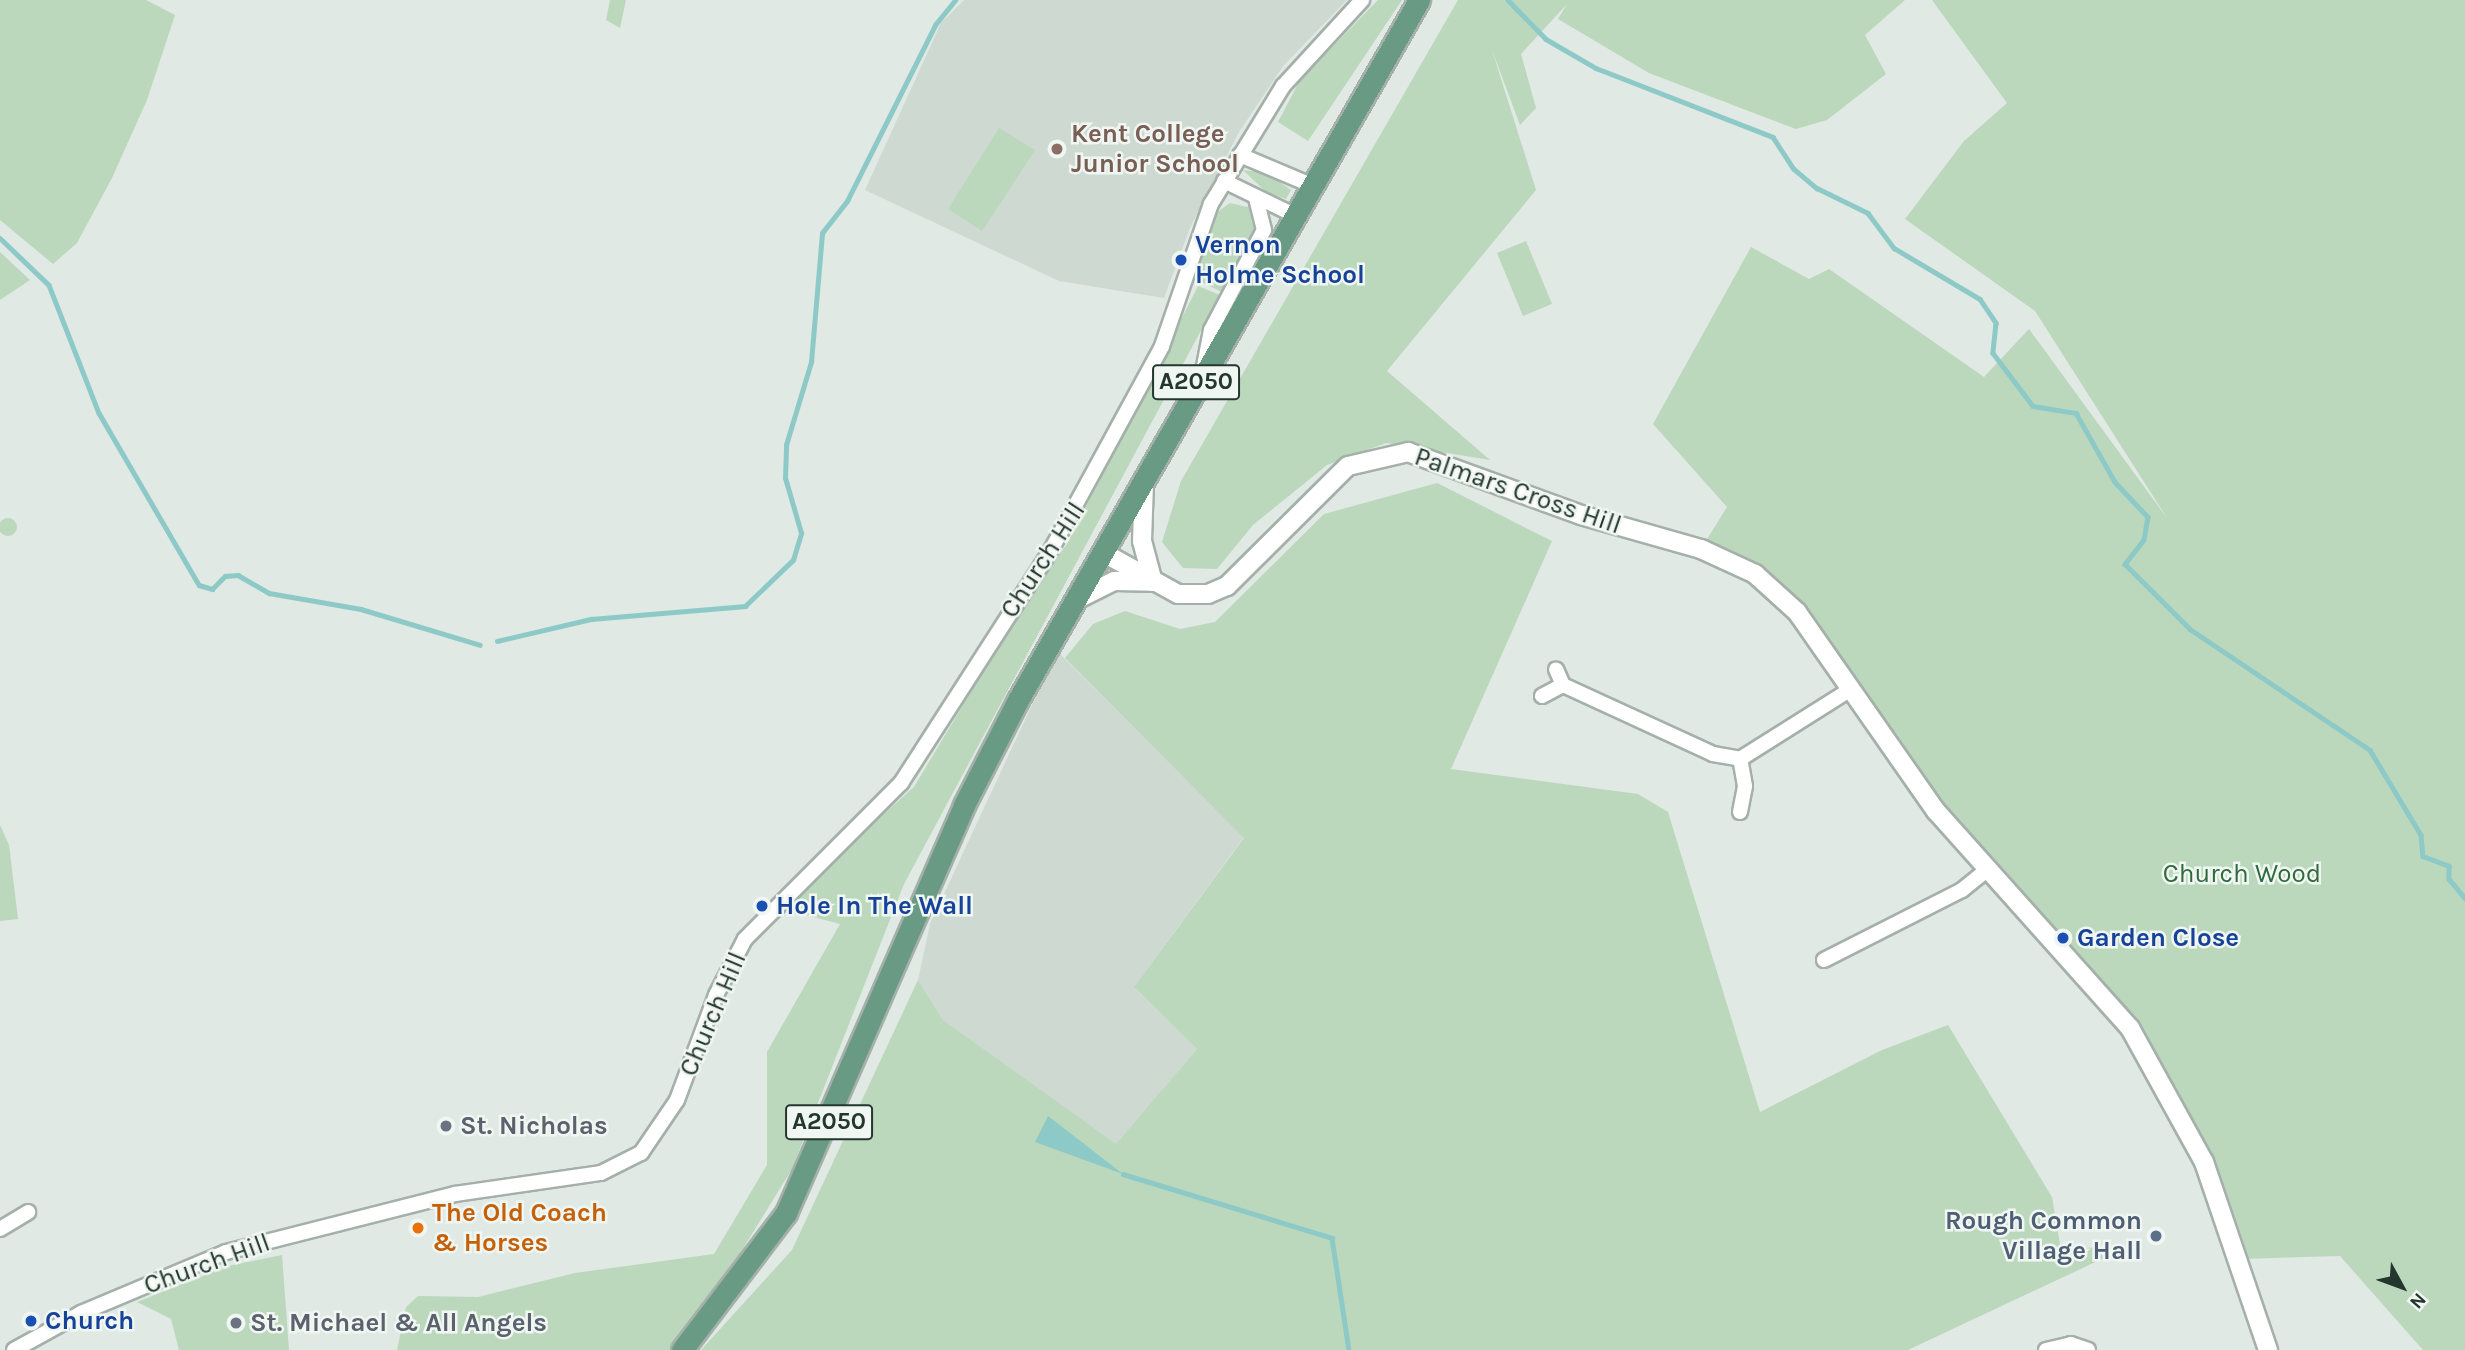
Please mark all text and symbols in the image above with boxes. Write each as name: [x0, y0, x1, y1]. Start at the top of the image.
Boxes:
place label: Kent College Junior School: [1071, 118, 1239, 180]
marker: Kent College Junior School: [1049, 141, 1065, 157]
place label: Vernon Holme School: [1195, 229, 1365, 290]
marker: Vernon Holme School: [1173, 252, 1189, 268]
road number: A2050: [1150, 362, 1242, 402]
street label: Palmars Cross Hill: [1411, 441, 1625, 541]
street label: Church Hill: [994, 496, 1092, 624]
park label: Church Wood: [2163, 858, 2321, 890]
place label: Hole In The Wall: [776, 890, 973, 922]
marker: Hole In The Wall: [754, 898, 770, 914]
place label: Garden Close: [2077, 922, 2239, 954]
marker: Garden Close: [2055, 930, 2071, 946]
street label: Church Hill: [673, 947, 753, 1081]
road number: A2050: [784, 1102, 874, 1142]
place label: St. Nicholas: [460, 1110, 608, 1142]
marker: St. Nicholas: [438, 1118, 454, 1134]
place label: The Old Coach & Horses: [432, 1197, 607, 1258]
place label: Rough Common Village Hall: [1945, 1205, 2142, 1266]
marker: The Old Coach & Horses: [410, 1220, 426, 1236]
street label: Church Hill: [140, 1227, 274, 1301]
marker: Rough Common Village Hall: [2148, 1228, 2164, 1244]
north arrow: [2367, 1252, 2437, 1322]
text: N: [2405, 1288, 2431, 1313]
place label: Church: [45, 1305, 134, 1337]
place label: St. Michael & All Angels: [250, 1307, 547, 1339]
marker: Church: [23, 1313, 39, 1329]
marker: St. Michael & All Angels: [228, 1315, 244, 1331]

